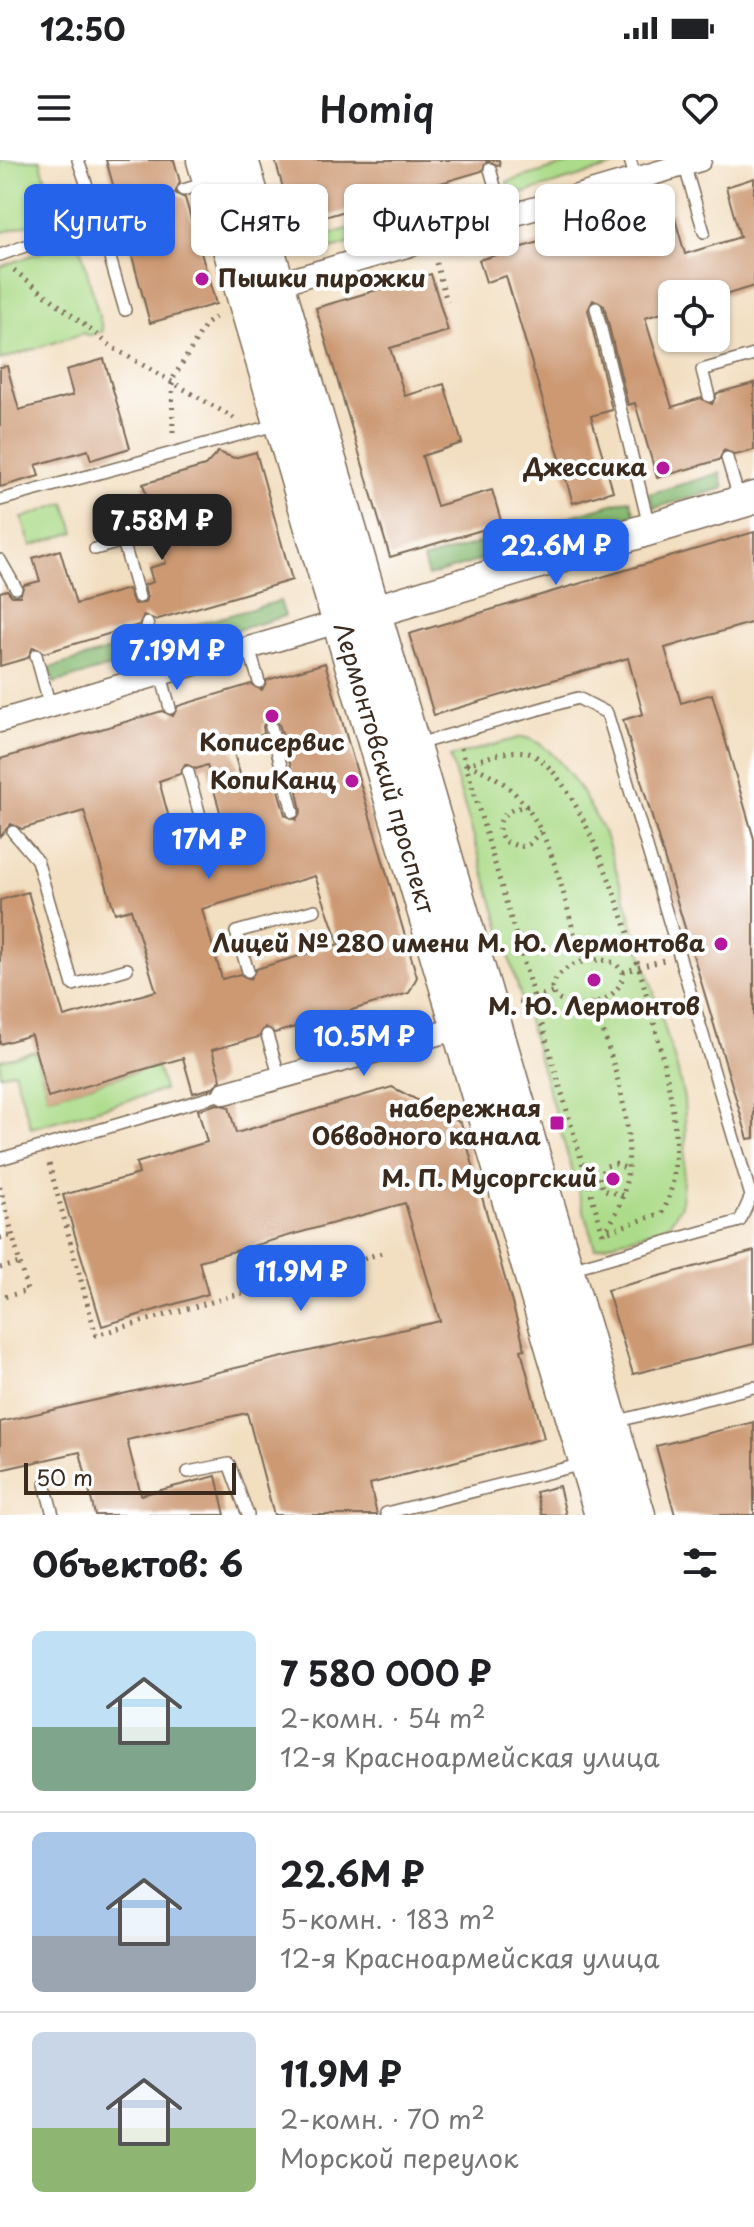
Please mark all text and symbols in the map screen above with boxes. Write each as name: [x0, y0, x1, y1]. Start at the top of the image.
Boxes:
text: 12:50: [40, 6, 125, 51]
text: Homiq: [320, 81, 434, 135]
icon: menu: [32, 86, 76, 130]
icon: heart: [678, 86, 722, 130]
chip: Купить: [24, 184, 175, 256]
chip: Снять: [191, 184, 328, 256]
chip: Фильтры: [344, 184, 519, 256]
chip: Новое: [535, 184, 675, 256]
place label: Пышки пирожки: [218, 259, 426, 295]
marker: Пышки пирожки: [193, 270, 211, 288]
map controls: [658, 280, 730, 352]
button: locate: [658, 280, 730, 352]
place label: Джессика: [523, 448, 647, 484]
marker: Джессика: [654, 459, 672, 477]
pin: 7.58M ₽: [88, 494, 236, 562]
text: 7.58M ₽: [111, 500, 213, 539]
pin: 22.6M ₽: [482, 519, 630, 587]
text: 22.6M ₽: [501, 525, 611, 564]
street label: Лермонтовский проспект: [326, 618, 446, 918]
pin: 7.19M ₽: [103, 624, 251, 692]
text: 7.19M ₽: [129, 630, 225, 669]
marker: Кописервис: [263, 707, 281, 725]
place label: Кописервис: [199, 723, 345, 759]
place label: КопиКанц: [210, 761, 337, 797]
marker: КопиКанц: [343, 772, 361, 790]
pin: 17M ₽: [153, 813, 265, 881]
text: 17M ₽: [171, 819, 247, 858]
place label: Лицей № 280 имени М. Ю. Лермонтова: [213, 924, 706, 960]
marker: Лицей № 280 имени М. Ю. Лермонтова: [712, 935, 730, 953]
marker: М. Ю. Лермонтов: [585, 971, 603, 989]
place label: М. Ю. Лермонтов: [488, 987, 700, 1023]
pin: 10.5M ₽: [290, 1010, 438, 1078]
text: 10.5M ₽: [313, 1016, 415, 1055]
place label: набережная Обводного канала: [312, 1089, 541, 1153]
marker: набережная Обводного канала: [548, 1114, 566, 1132]
place label: М. П. Мусоргский: [381, 1159, 597, 1195]
marker: М. П. Мусоргский: [604, 1170, 622, 1188]
pin: 11.9M ₽: [227, 1245, 375, 1313]
text: 11.9M ₽: [254, 1251, 348, 1290]
scale bar: [24, 1459, 236, 1495]
text: 50 m: [36, 1460, 93, 1493]
text: Объектов: 6: [32, 1537, 243, 1589]
icon: filters: [678, 1541, 722, 1585]
text: 7 580 000 ₽: [280, 1646, 491, 1698]
icon: home: [96, 1663, 192, 1759]
text: 2-комн. · 54 m²: [280, 1698, 486, 1737]
text: 12-я Красноармейская улица: [280, 1737, 660, 1776]
text: 22.6M ₽: [280, 1847, 424, 1899]
icon: home: [96, 1864, 192, 1960]
text: 5-комн. · 183 m²: [280, 1899, 495, 1938]
text: 12-я Красноармейская улица: [280, 1938, 660, 1977]
text: 11.9M ₽: [280, 2047, 402, 2099]
icon: home: [96, 2064, 192, 2160]
text: 2-комн. · 70 m²: [280, 2099, 485, 2138]
text: Морской переулок: [280, 2138, 518, 2177]

